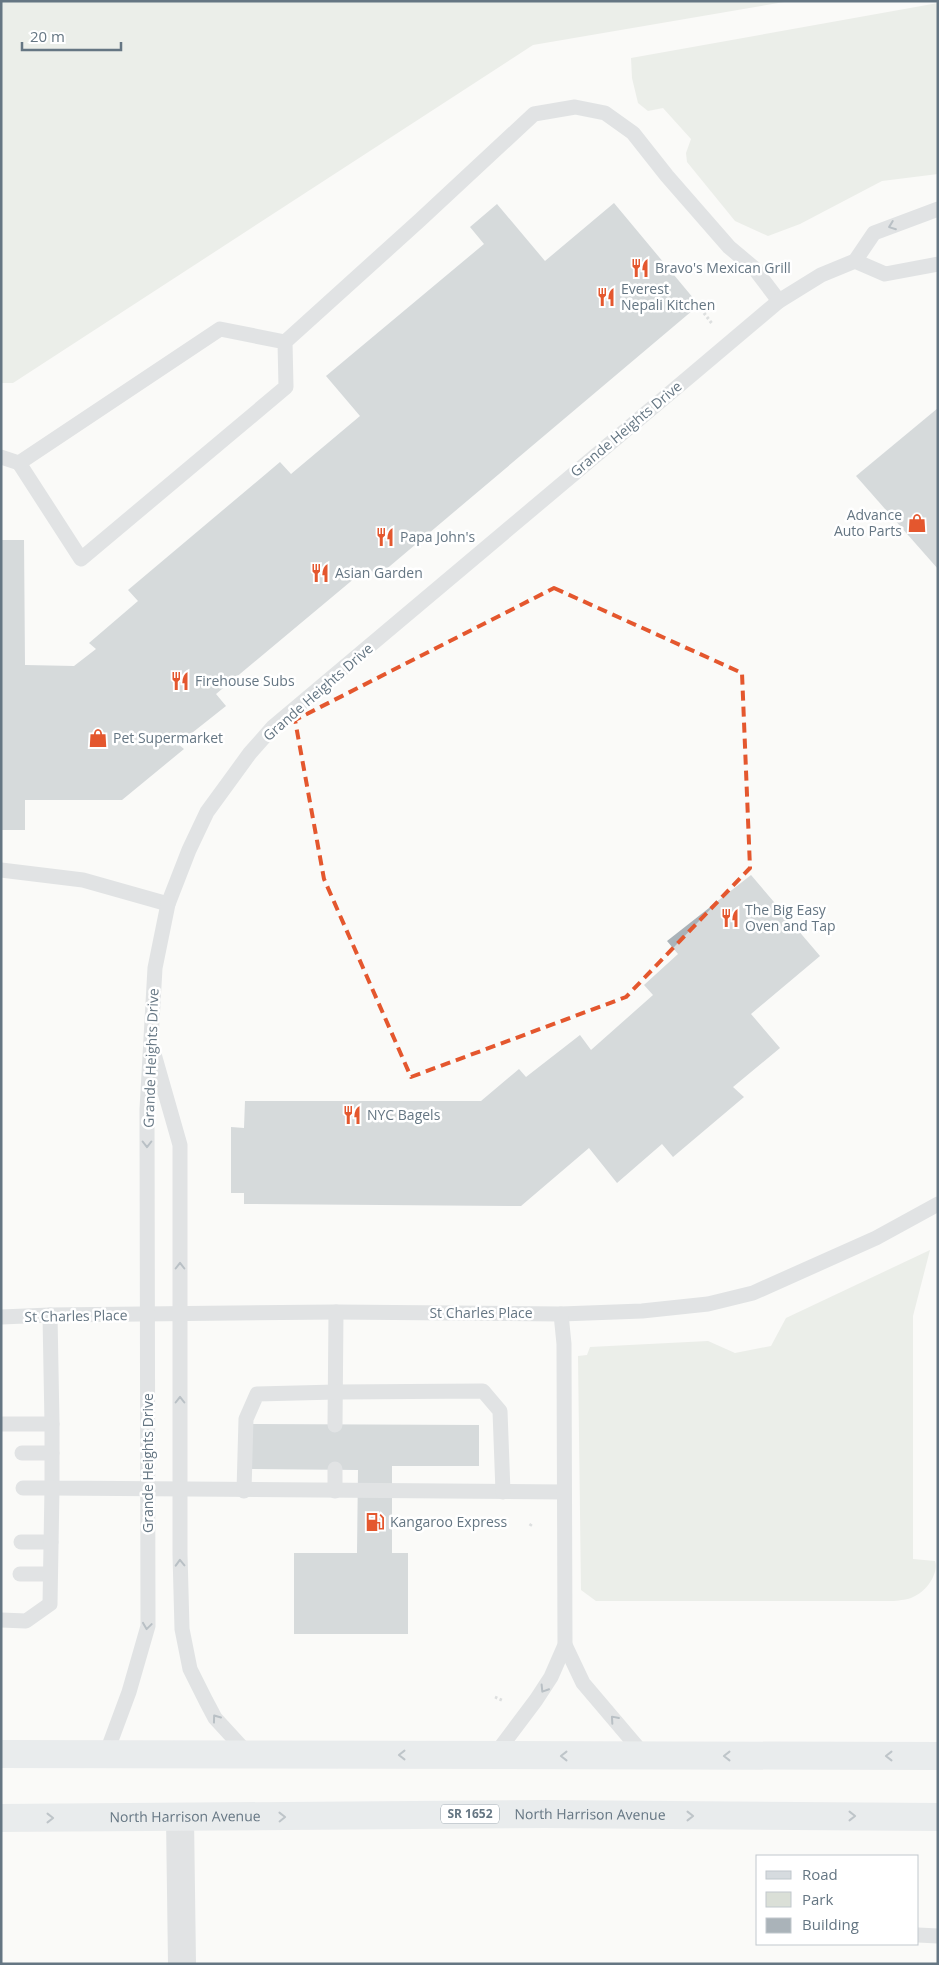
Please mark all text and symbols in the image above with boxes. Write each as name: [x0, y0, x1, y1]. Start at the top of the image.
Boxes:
scale bar: [22, 20, 121, 52]
text: 20 m: [30, 26, 65, 46]
one-way arrow: [888, 220, 897, 230]
restaurant icon: Bravo's Mexican Grill: [629, 257, 651, 279]
place label: Bravo's Mexican Grill: [655, 258, 791, 277]
place label: Everest Nepali Kitchen: [621, 279, 715, 314]
restaurant icon: Everest Nepali Kitchen: [595, 286, 617, 308]
street label: Grande Heights Drive: [566, 376, 685, 481]
place label: Advance Auto Parts: [834, 505, 902, 540]
shop icon: Advance Auto Parts: [906, 512, 928, 534]
restaurant icon: Papa John's: [374, 526, 396, 548]
place label: Papa John's: [400, 527, 476, 546]
restaurant icon: Asian Garden: [309, 562, 331, 584]
place label: Asian Garden: [335, 563, 423, 582]
street label: Grande Heights Drive: [259, 639, 377, 745]
restaurant icon: Firehouse Subs: [169, 670, 191, 692]
place label: Firehouse Subs: [195, 671, 295, 690]
shop icon: Pet Supermarket: [87, 727, 109, 749]
place label: Pet Supermarket: [113, 728, 223, 747]
place label: The Big Easy Oven and Tap: [745, 900, 836, 935]
restaurant icon: The Big Easy Oven and Tap: [719, 907, 741, 929]
street label: Grande Heights Drive: [139, 988, 162, 1128]
restaurant icon: NYC Bagels: [341, 1104, 363, 1126]
place label: NYC Bagels: [367, 1105, 441, 1124]
one-way arrow: [142, 1140, 152, 1148]
one-way arrow: [175, 1262, 185, 1270]
street label: St Charles Place: [429, 1303, 533, 1322]
street label: St Charles Place: [24, 1305, 128, 1326]
street label: Grande Heights Drive: [138, 1393, 157, 1533]
one-way arrow: [175, 1396, 185, 1404]
fuel station icon: Kangaroo Express: [364, 1511, 386, 1533]
place label: Kangaroo Express: [390, 1512, 507, 1531]
one-way arrow: [175, 1558, 185, 1566]
one-way arrow: [142, 1622, 153, 1630]
one-way arrow: [540, 1684, 550, 1693]
one-way arrow: [213, 1714, 222, 1723]
one-way arrow: [611, 1716, 619, 1725]
one-way arrow: [397, 1750, 405, 1760]
one-way arrow: [560, 1751, 568, 1761]
one-way arrow: [722, 1751, 730, 1761]
one-way arrow: [885, 1751, 892, 1761]
street label: North Harrison Avenue: [514, 1804, 666, 1824]
road number: SR 1652: [441, 1805, 499, 1824]
street label: North Harrison Avenue: [109, 1806, 261, 1826]
one-way arrow: [279, 1811, 287, 1822]
one-way arrow: [686, 1811, 694, 1821]
one-way arrow: [849, 1811, 857, 1821]
one-way arrow: [46, 1813, 54, 1823]
legend: [756, 1855, 919, 1945]
text: Road: [802, 1864, 838, 1884]
text: Park: [802, 1889, 833, 1909]
text: Building: [802, 1914, 859, 1934]

